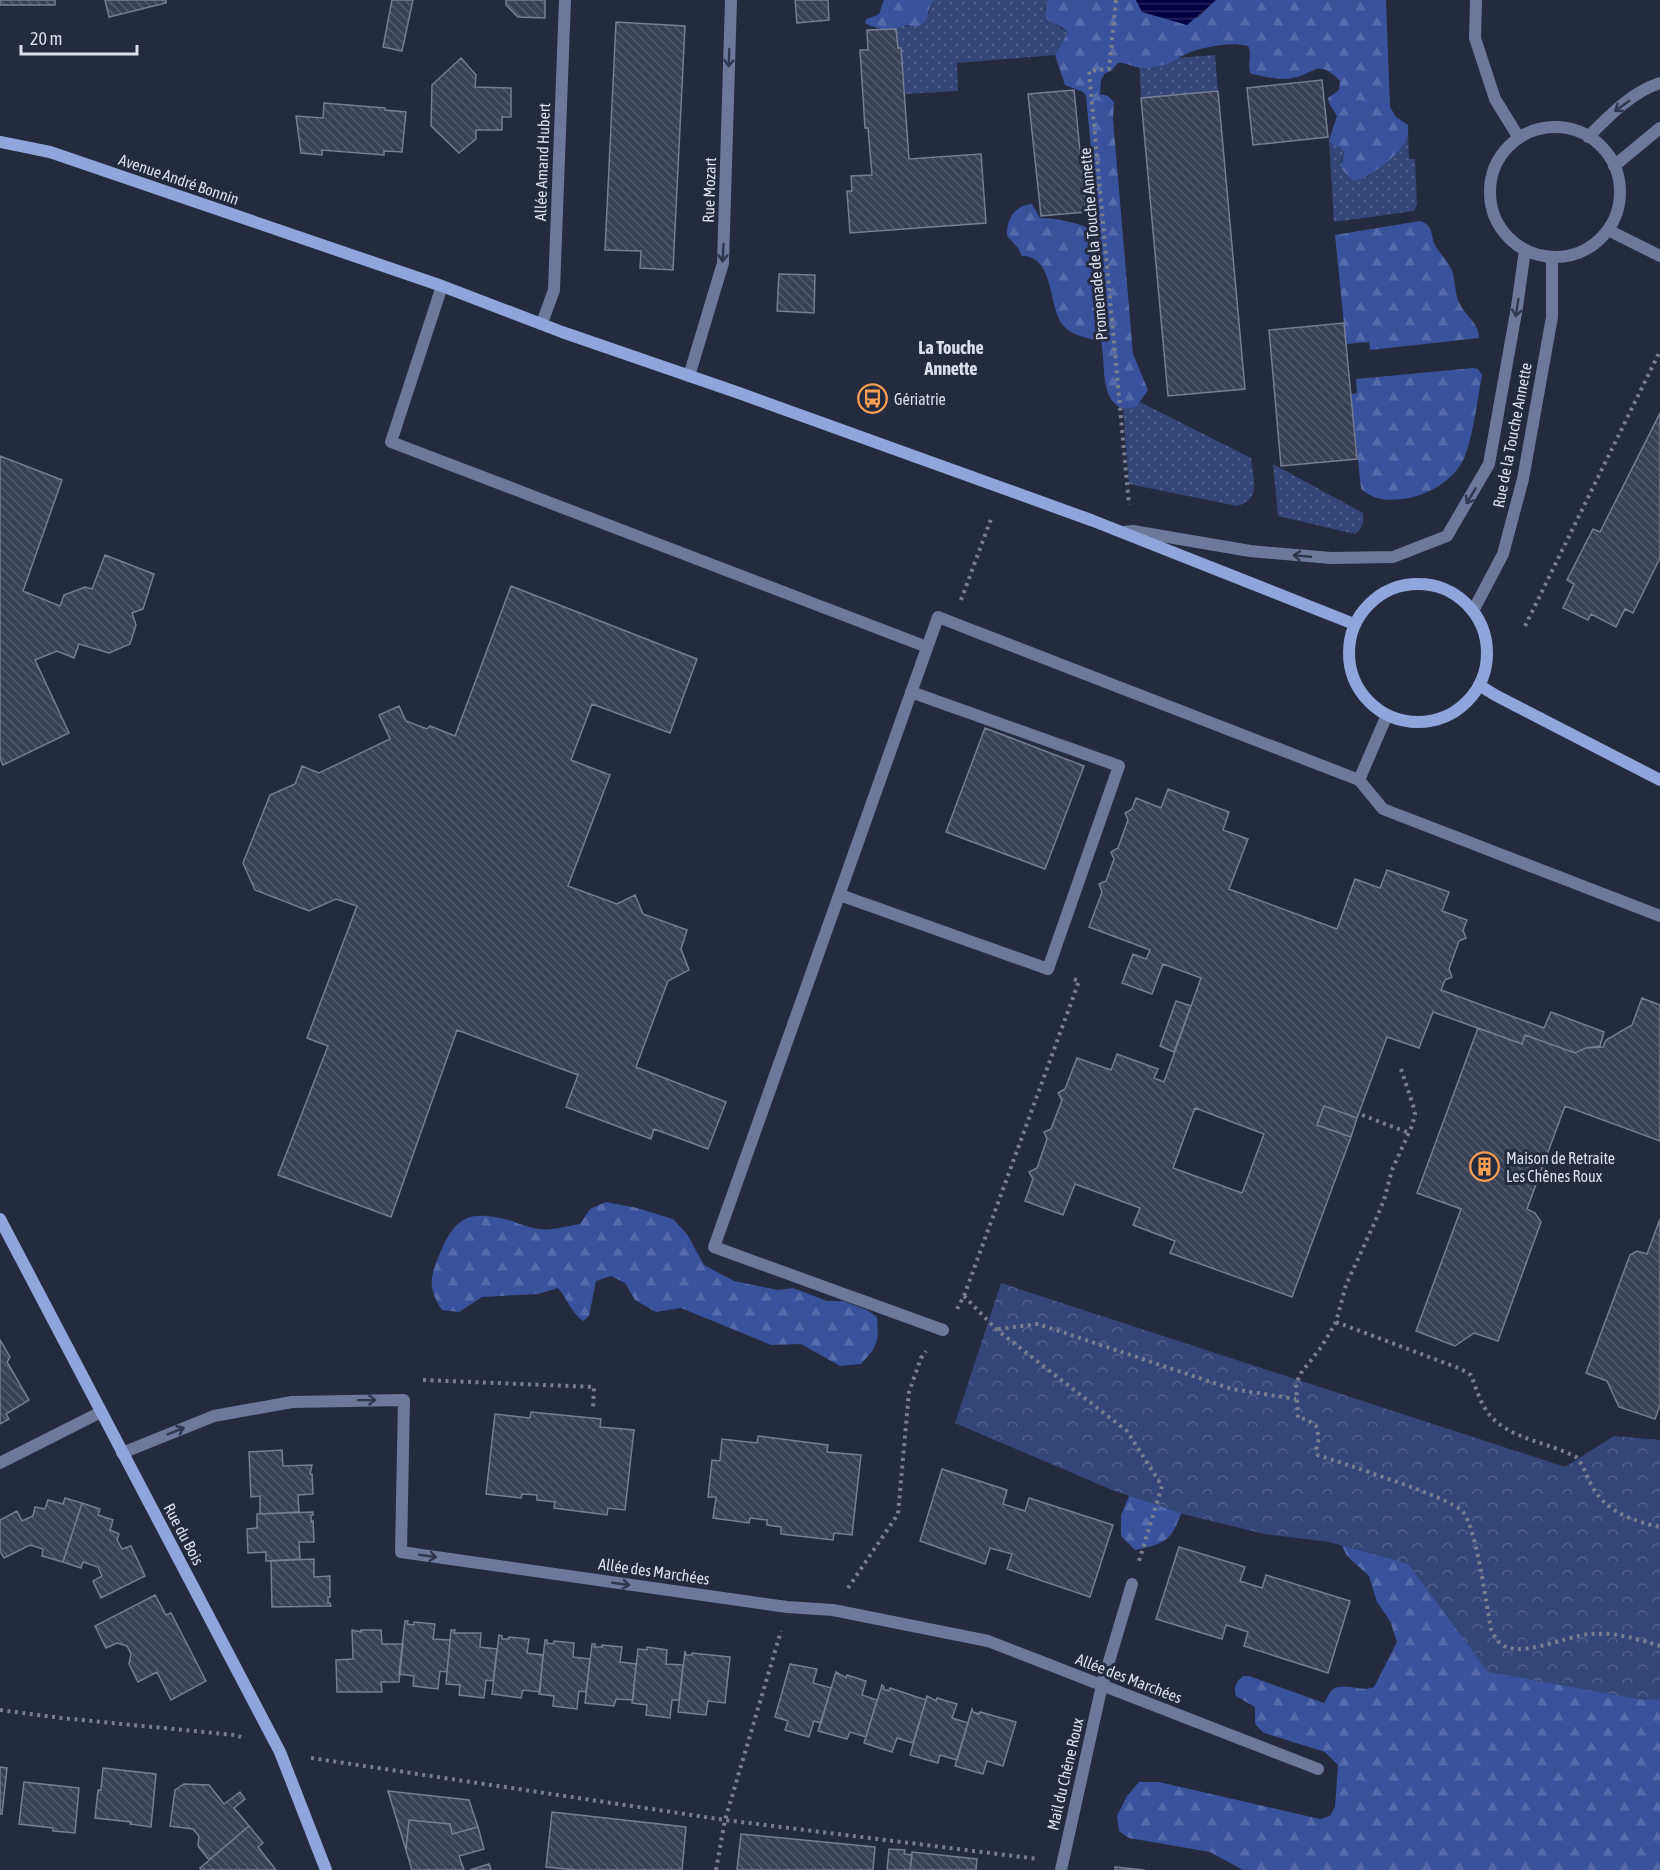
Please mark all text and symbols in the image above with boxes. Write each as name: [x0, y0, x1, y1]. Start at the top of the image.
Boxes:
scale bar: [21, 18, 136, 56]
text: 20 m: [30, 28, 62, 49]
one-way arrow: [723, 48, 735, 68]
one-way arrow: [1614, 100, 1630, 112]
street label: Allée Amand Hubert: [531, 102, 553, 221]
street label: Promenade de la Touche Annette: [1076, 147, 1110, 341]
street label: Avenue André Bonnin: [117, 150, 241, 208]
street label: Rue Mozart: [699, 157, 719, 223]
one-way arrow: [718, 243, 729, 263]
one-way arrow: [1511, 298, 1522, 318]
district label: La Touche Annette: [918, 337, 984, 379]
street label: Rue de la Touche Annette: [1489, 361, 1535, 509]
bus stop icon: Gériatrie: [857, 383, 889, 415]
place label: Gériatrie: [894, 390, 946, 408]
one-way arrow: [1464, 487, 1476, 504]
one-way arrow: [1293, 550, 1313, 561]
place label: Maison de Retraite Les Chênes Roux: [1506, 1149, 1615, 1185]
building icon: Maison de Retraite Les Chênes Roux: [1469, 1151, 1501, 1183]
one-way arrow: [357, 1395, 377, 1406]
one-way arrow: [167, 1425, 185, 1436]
street label: Rue du Bois: [160, 1500, 208, 1568]
one-way arrow: [417, 1551, 437, 1562]
street label: Allée des Marchées: [597, 1554, 711, 1588]
one-way arrow: [610, 1578, 630, 1589]
street label: Allée des Marchées: [1073, 1650, 1185, 1707]
street label: Mail du Chêne Roux: [1043, 1715, 1087, 1832]

